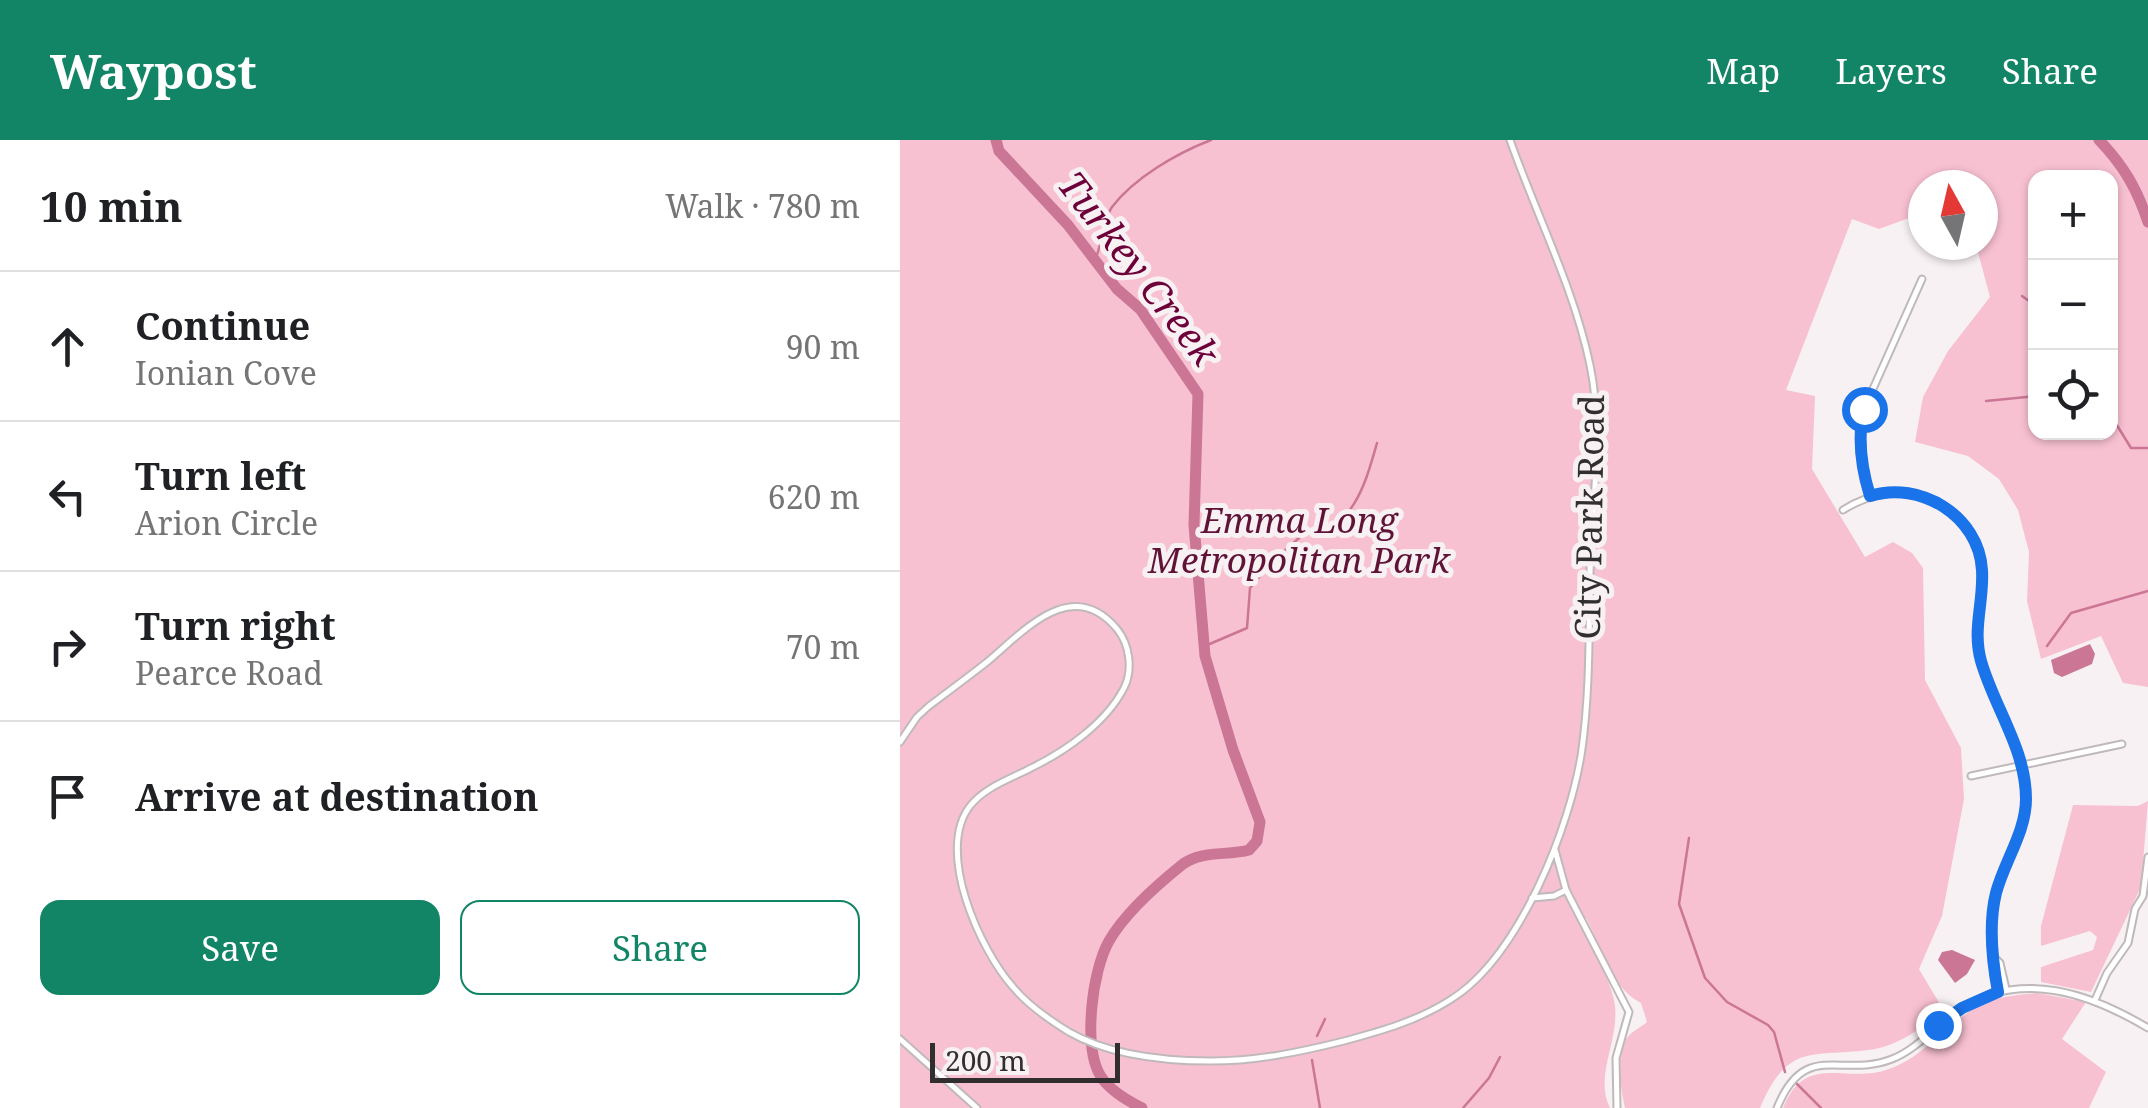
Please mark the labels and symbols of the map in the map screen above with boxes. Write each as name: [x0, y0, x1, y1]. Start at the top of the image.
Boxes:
water label: Turkey Creek: [1047, 160, 1233, 377]
north arrow: [1908, 170, 1998, 260]
route start: [1842, 387, 1888, 433]
street label: City Park Road: [1563, 394, 1614, 640]
park label: Emma Long Metropolitan Park: [1147, 496, 1451, 583]
route end: [1916, 1003, 1962, 1049]
scale bar: [930, 1038, 1120, 1082]

